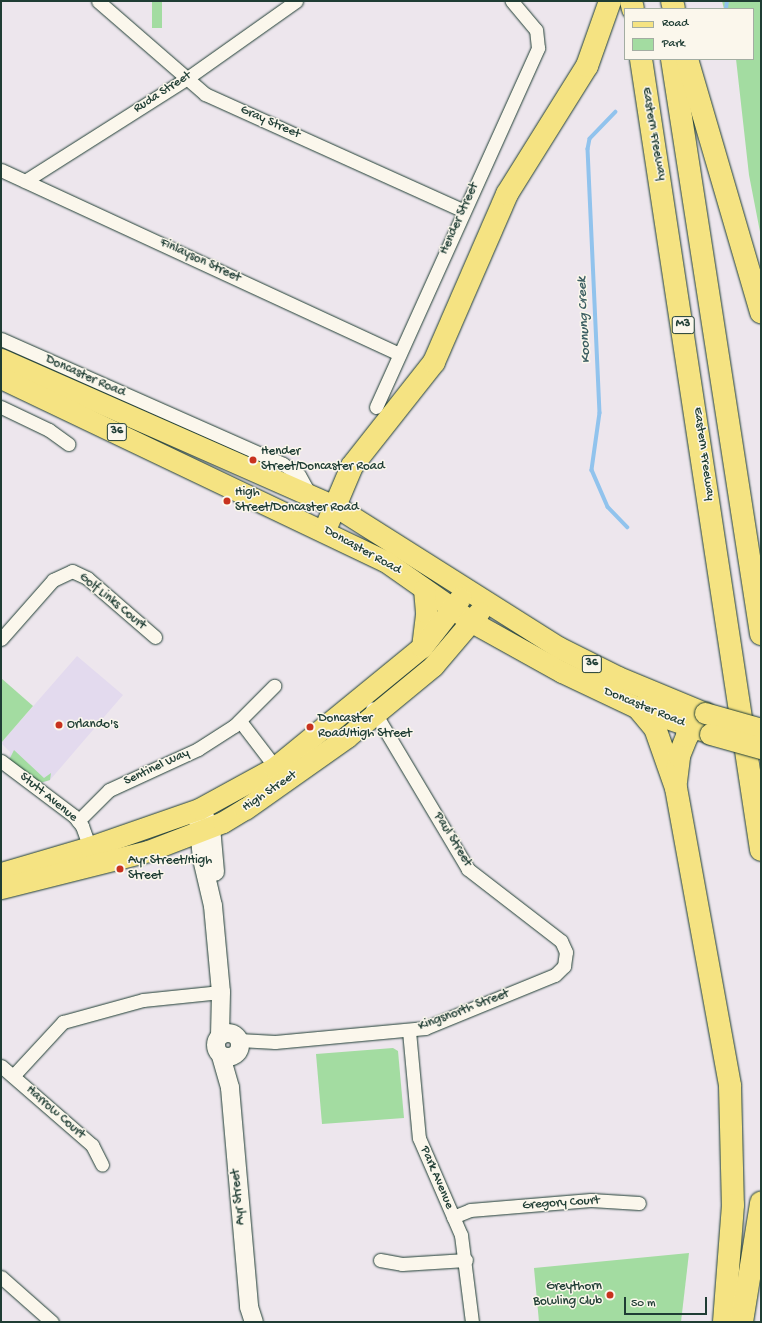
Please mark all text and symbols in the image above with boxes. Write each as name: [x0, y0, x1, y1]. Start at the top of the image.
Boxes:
legend: [624, 8, 754, 60]
text: Road: [662, 17, 688, 31]
text: Park: [662, 37, 685, 51]
street label: Ruda Street: [131, 69, 195, 117]
street label: Eastern Freeway: [637, 86, 669, 182]
street label: Gray Street: [238, 103, 302, 143]
street label: Hender Street: [437, 181, 483, 257]
street label: Finlayson Street: [157, 235, 243, 287]
water label: Koonung Creek: [574, 276, 596, 364]
road number: M3: [671, 315, 695, 335]
street label: Doncaster Road: [43, 352, 127, 402]
street label: Eastern Freeway: [689, 406, 717, 502]
road number: 36: [106, 422, 128, 442]
place label: Hender Street/Doncaster Road: [261, 445, 385, 476]
marker: Hender Street/Doncaster Road: [248, 455, 258, 465]
place label: High Street/Doncaster Road: [235, 486, 359, 517]
marker: High Street/Doncaster Road: [222, 496, 232, 506]
street label: Doncaster Road: [321, 523, 403, 579]
street label: Golf Links Court: [75, 570, 149, 634]
road number: 36: [581, 654, 603, 674]
street label: Doncaster Road: [601, 685, 687, 731]
place label: Doncaster Road/High Street: [318, 712, 412, 743]
place label: Orlando's: [67, 717, 118, 733]
marker: Orlando's: [54, 720, 64, 730]
marker: Doncaster Road/High Street: [305, 722, 315, 732]
street label: Sentinel Way: [122, 746, 192, 790]
street label: High Street: [240, 768, 300, 816]
street label: Stutt Avenue: [16, 770, 80, 826]
street label: Paul Street: [429, 810, 475, 870]
place label: Ayr Street/High Street: [128, 854, 212, 885]
marker: Ayr Street/High Street: [115, 864, 125, 874]
street label: Kingsnorth Street: [416, 987, 512, 1035]
street label: Harrow Court: [22, 1083, 88, 1143]
street label: Park Avenue: [416, 1144, 456, 1212]
street label: Ayr Street: [228, 1168, 250, 1226]
street label: Gregory Court: [522, 1194, 600, 1214]
place label: Greythorn Bowling Club: [533, 1280, 602, 1311]
scale bar: [626, 1289, 709, 1315]
marker: Greythorn Bowling Club: [605, 1290, 615, 1300]
text: 50 m: [631, 1297, 656, 1311]

